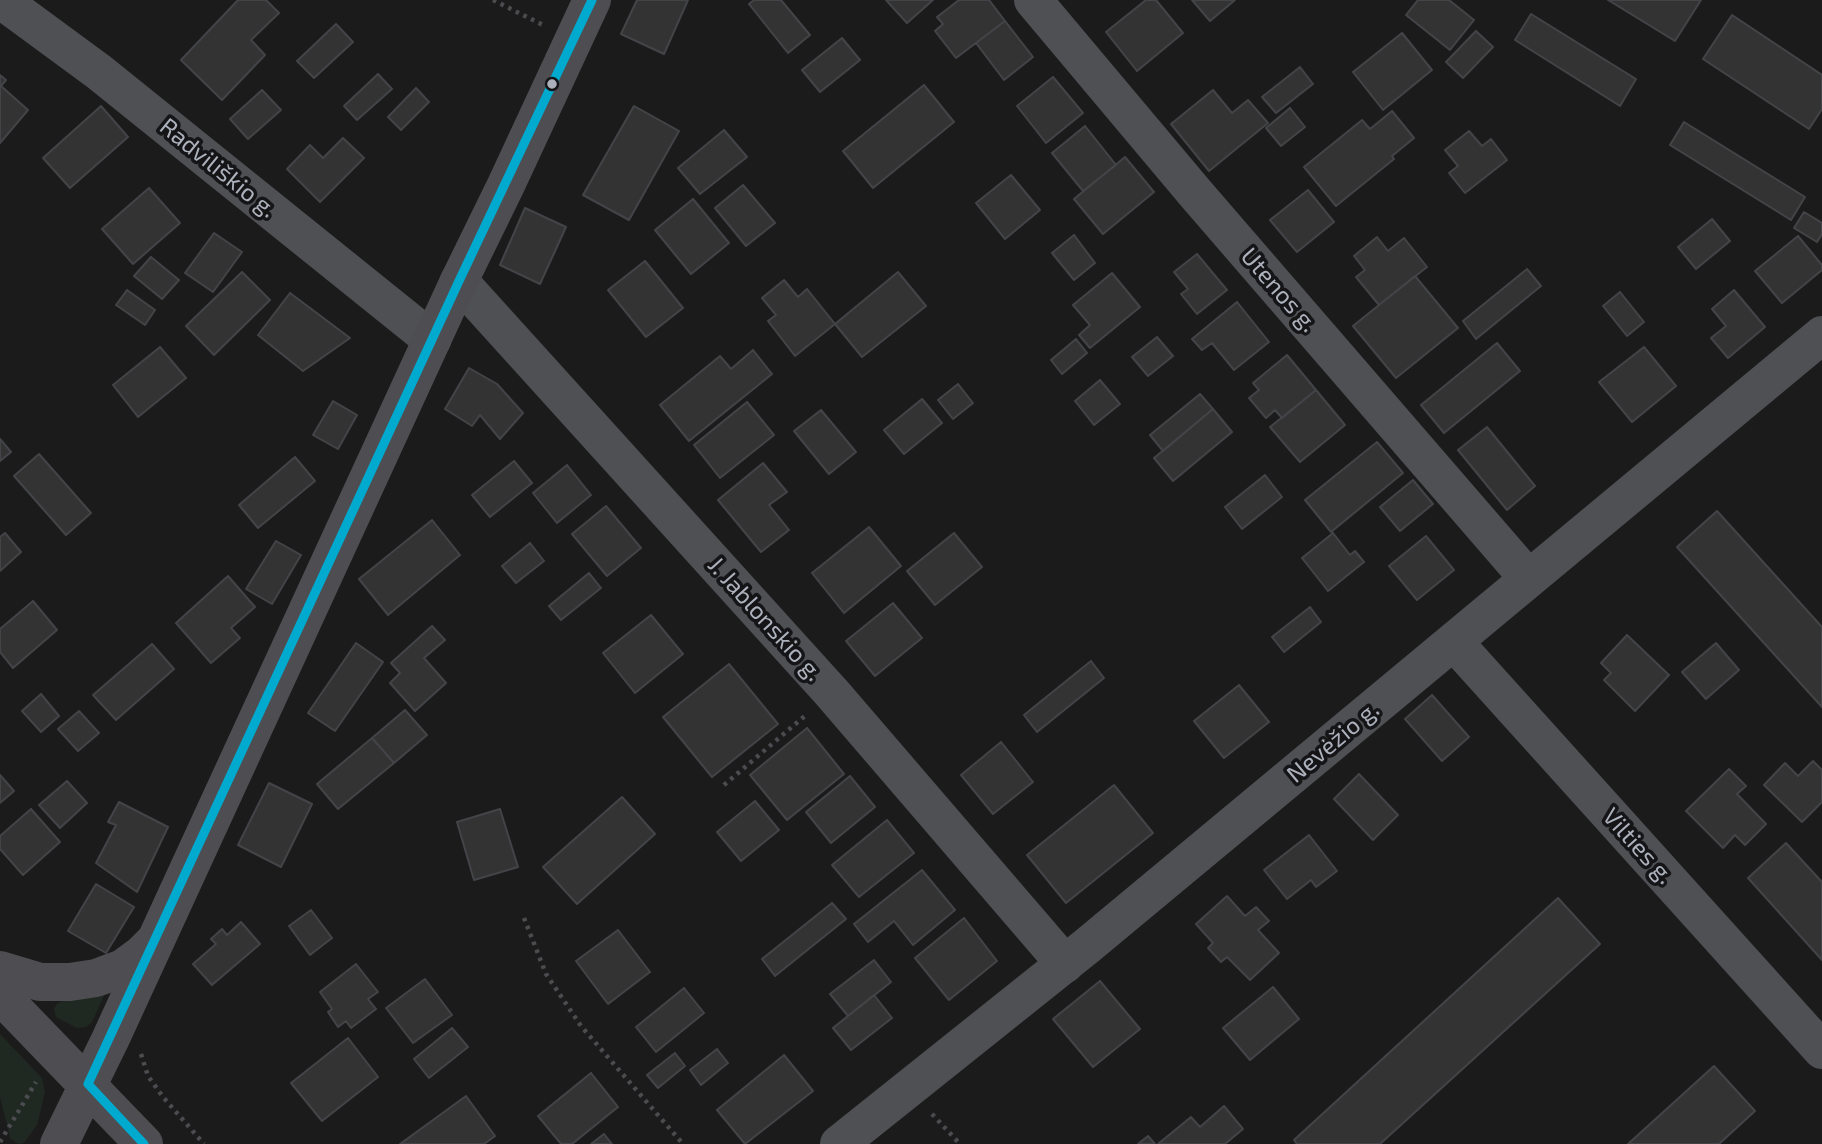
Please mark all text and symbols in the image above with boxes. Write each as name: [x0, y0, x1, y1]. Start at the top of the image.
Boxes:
unlabelled marker: [545, 77, 559, 91]
street label: Radviliškio g.: [154, 112, 282, 224]
street label: Utenos g.: [1235, 242, 1323, 338]
street label: J. Jablonskio g.: [702, 551, 828, 687]
street label: Nevėžio g.: [1281, 695, 1385, 789]
street label: Vilties g.: [1597, 802, 1679, 890]

